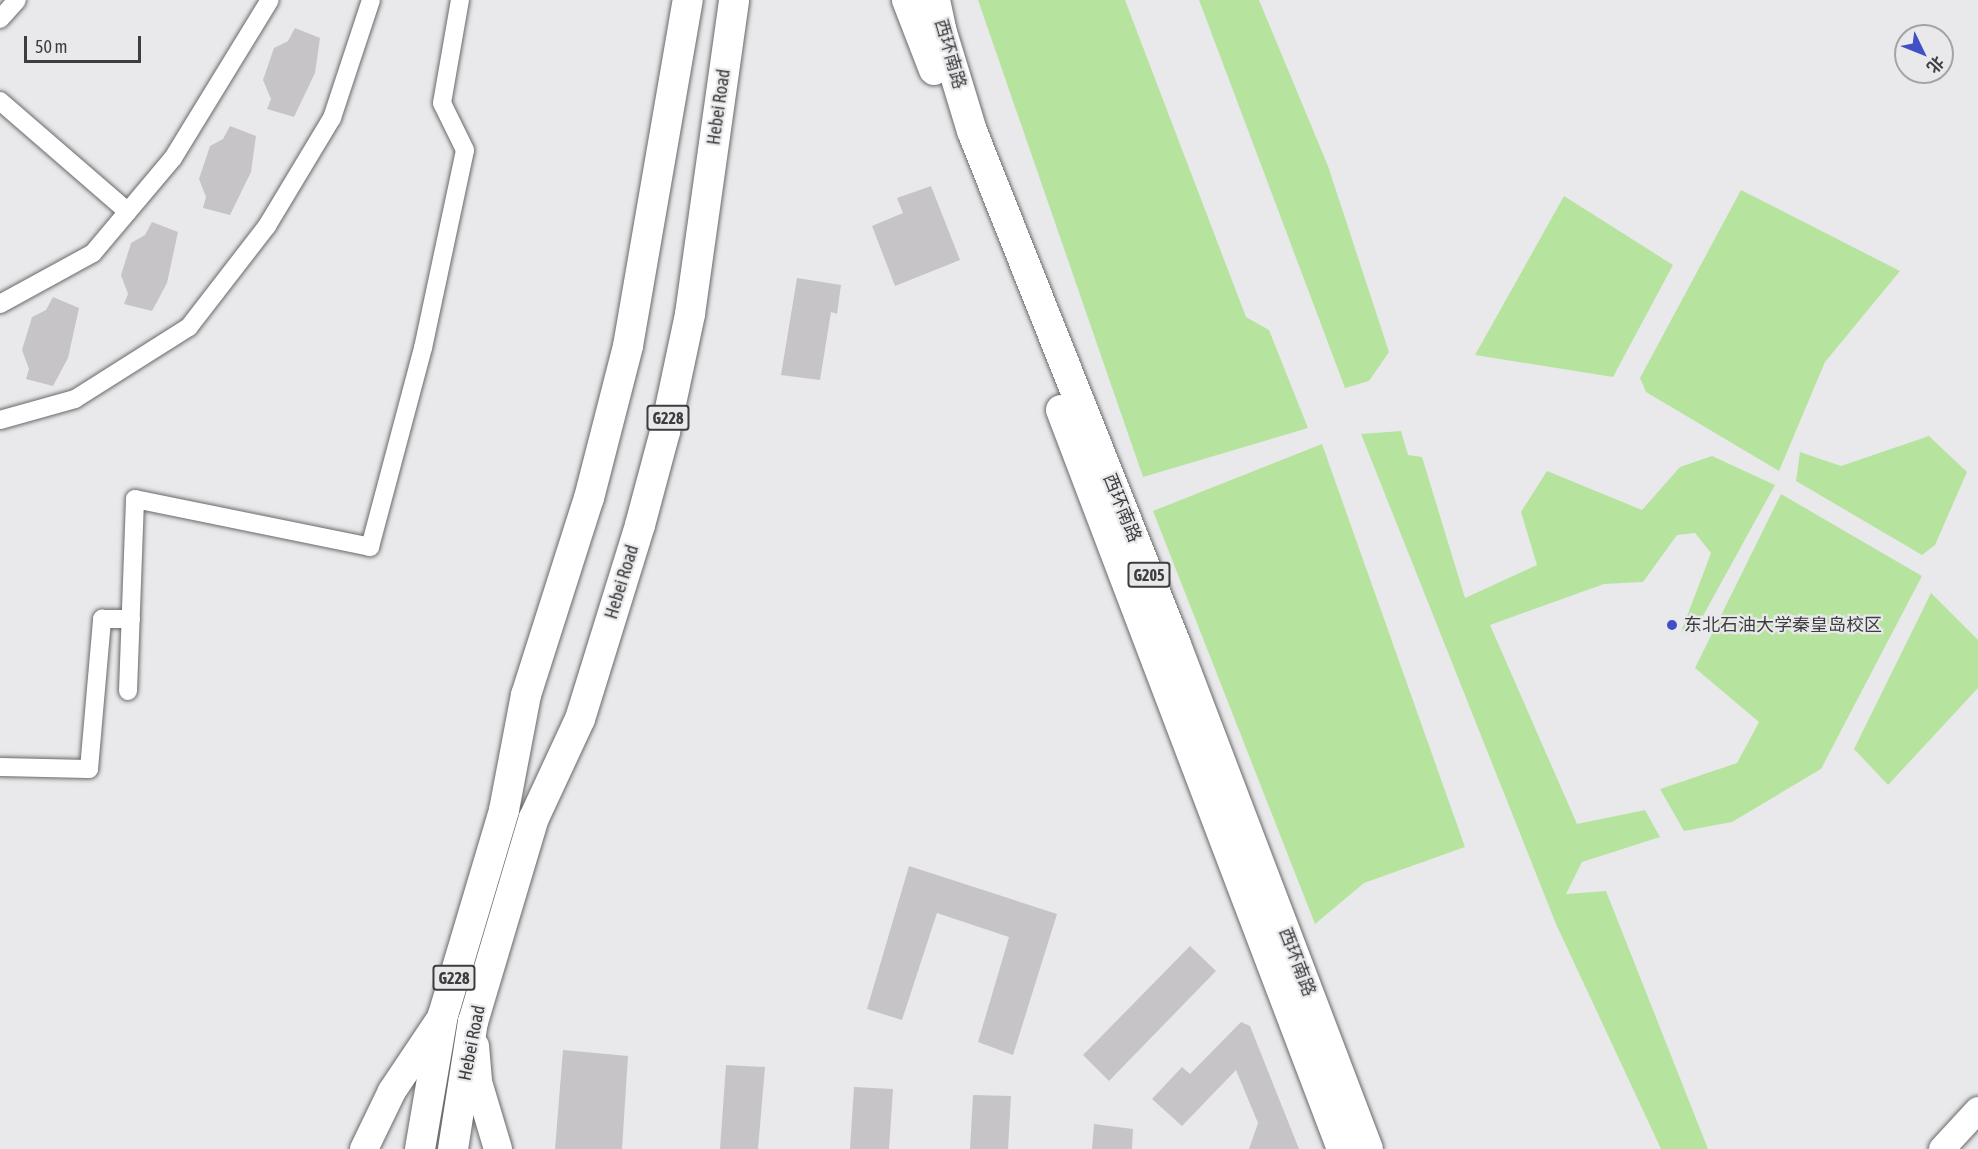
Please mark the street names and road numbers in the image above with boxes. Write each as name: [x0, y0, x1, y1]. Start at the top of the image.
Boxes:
street label: 西环南路: [930, 16, 970, 92]
street label: Hebei Road: [703, 68, 735, 146]
road number: G228: [646, 405, 690, 431]
street label: 西环南路: [1099, 471, 1145, 545]
street label: Hebei Road: [601, 542, 643, 622]
road number: G205: [1126, 562, 1172, 588]
street label: 西环南路: [1274, 925, 1320, 999]
road number: G228: [432, 965, 476, 991]
street label: Hebei Road: [454, 1003, 490, 1083]

